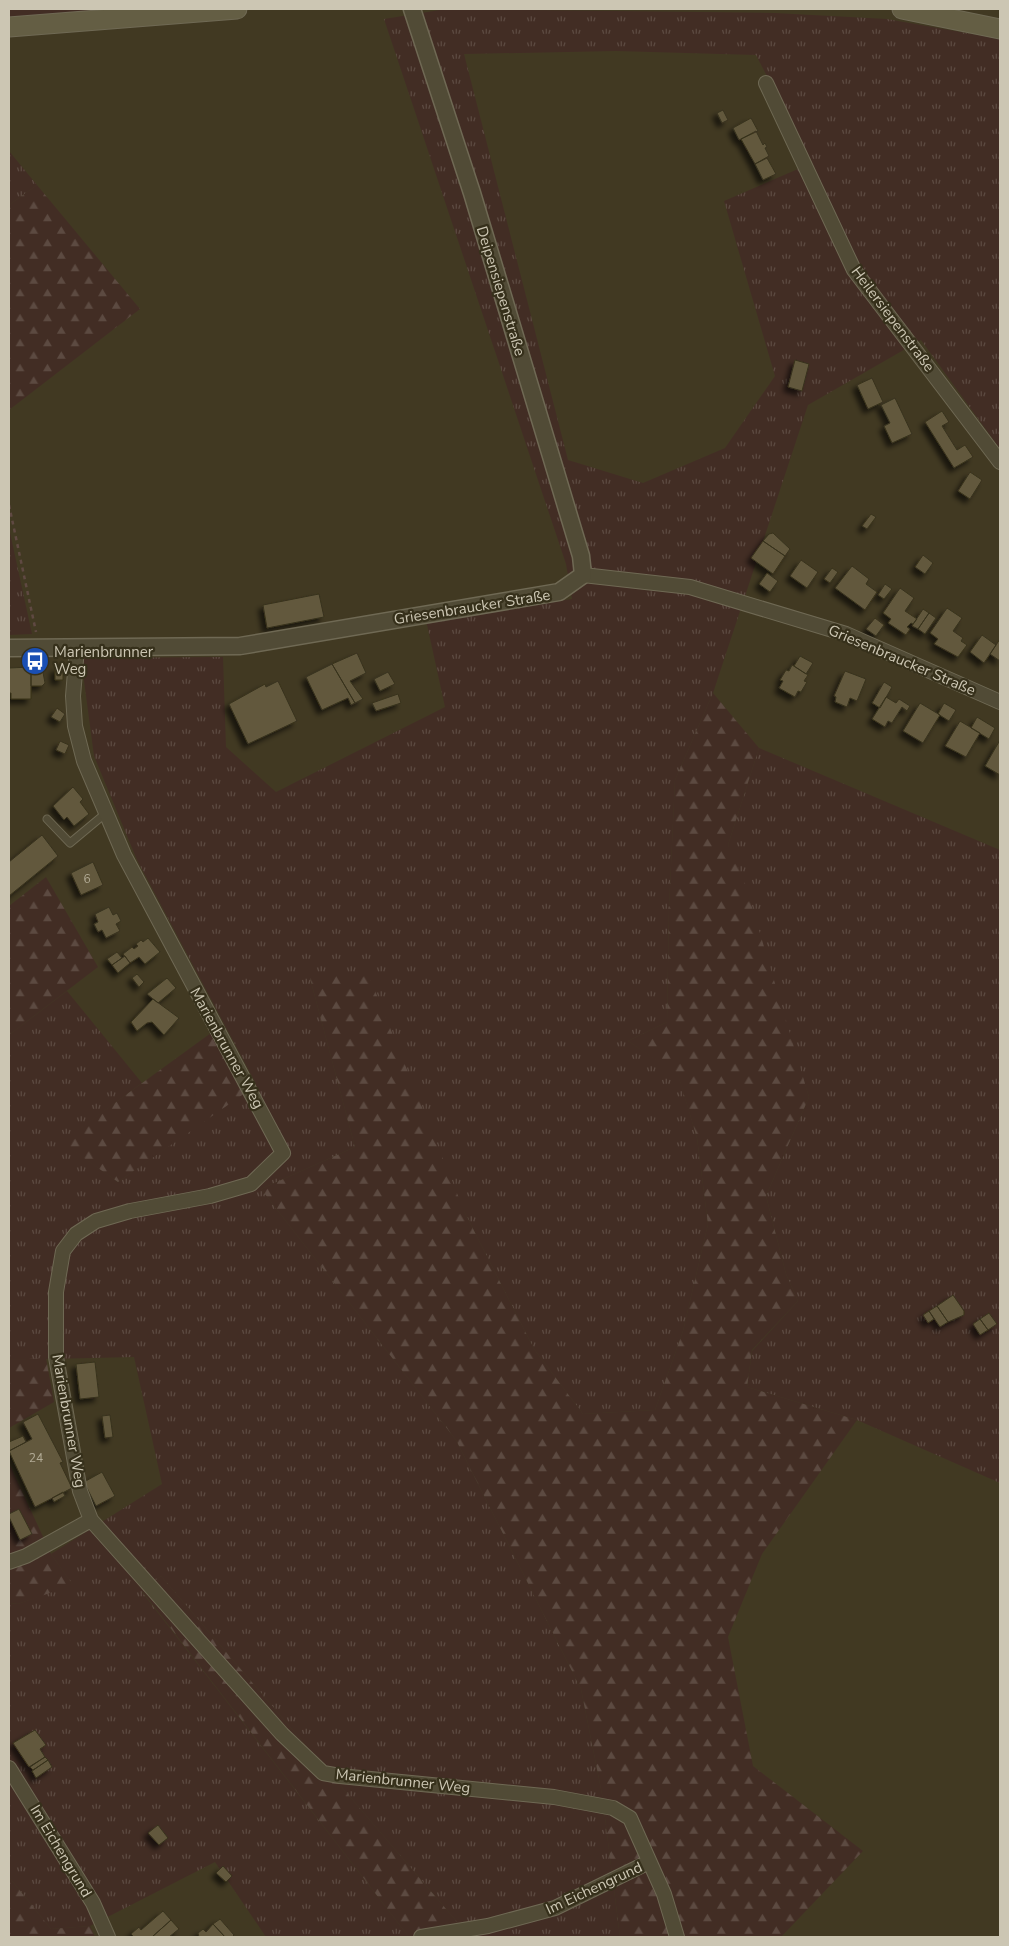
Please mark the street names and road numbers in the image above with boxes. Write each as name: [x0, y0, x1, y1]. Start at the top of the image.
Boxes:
street label: Deipensiepenstraße: [472, 224, 530, 358]
street label: Heilersiepenstraße: [847, 262, 939, 376]
street label: Griesenbraucker Straße: [392, 585, 552, 629]
street label: Griesenbraucker Straße: [825, 620, 979, 700]
street label: Marienbrunner Weg: [185, 984, 269, 1112]
street label: Marienbrunner Weg: [47, 1353, 91, 1489]
street label: Marienbrunner Weg: [335, 1764, 471, 1798]
street label: Im Eichengrund: [25, 1801, 97, 1901]
street label: Im Eichengrund: [542, 1857, 646, 1919]

